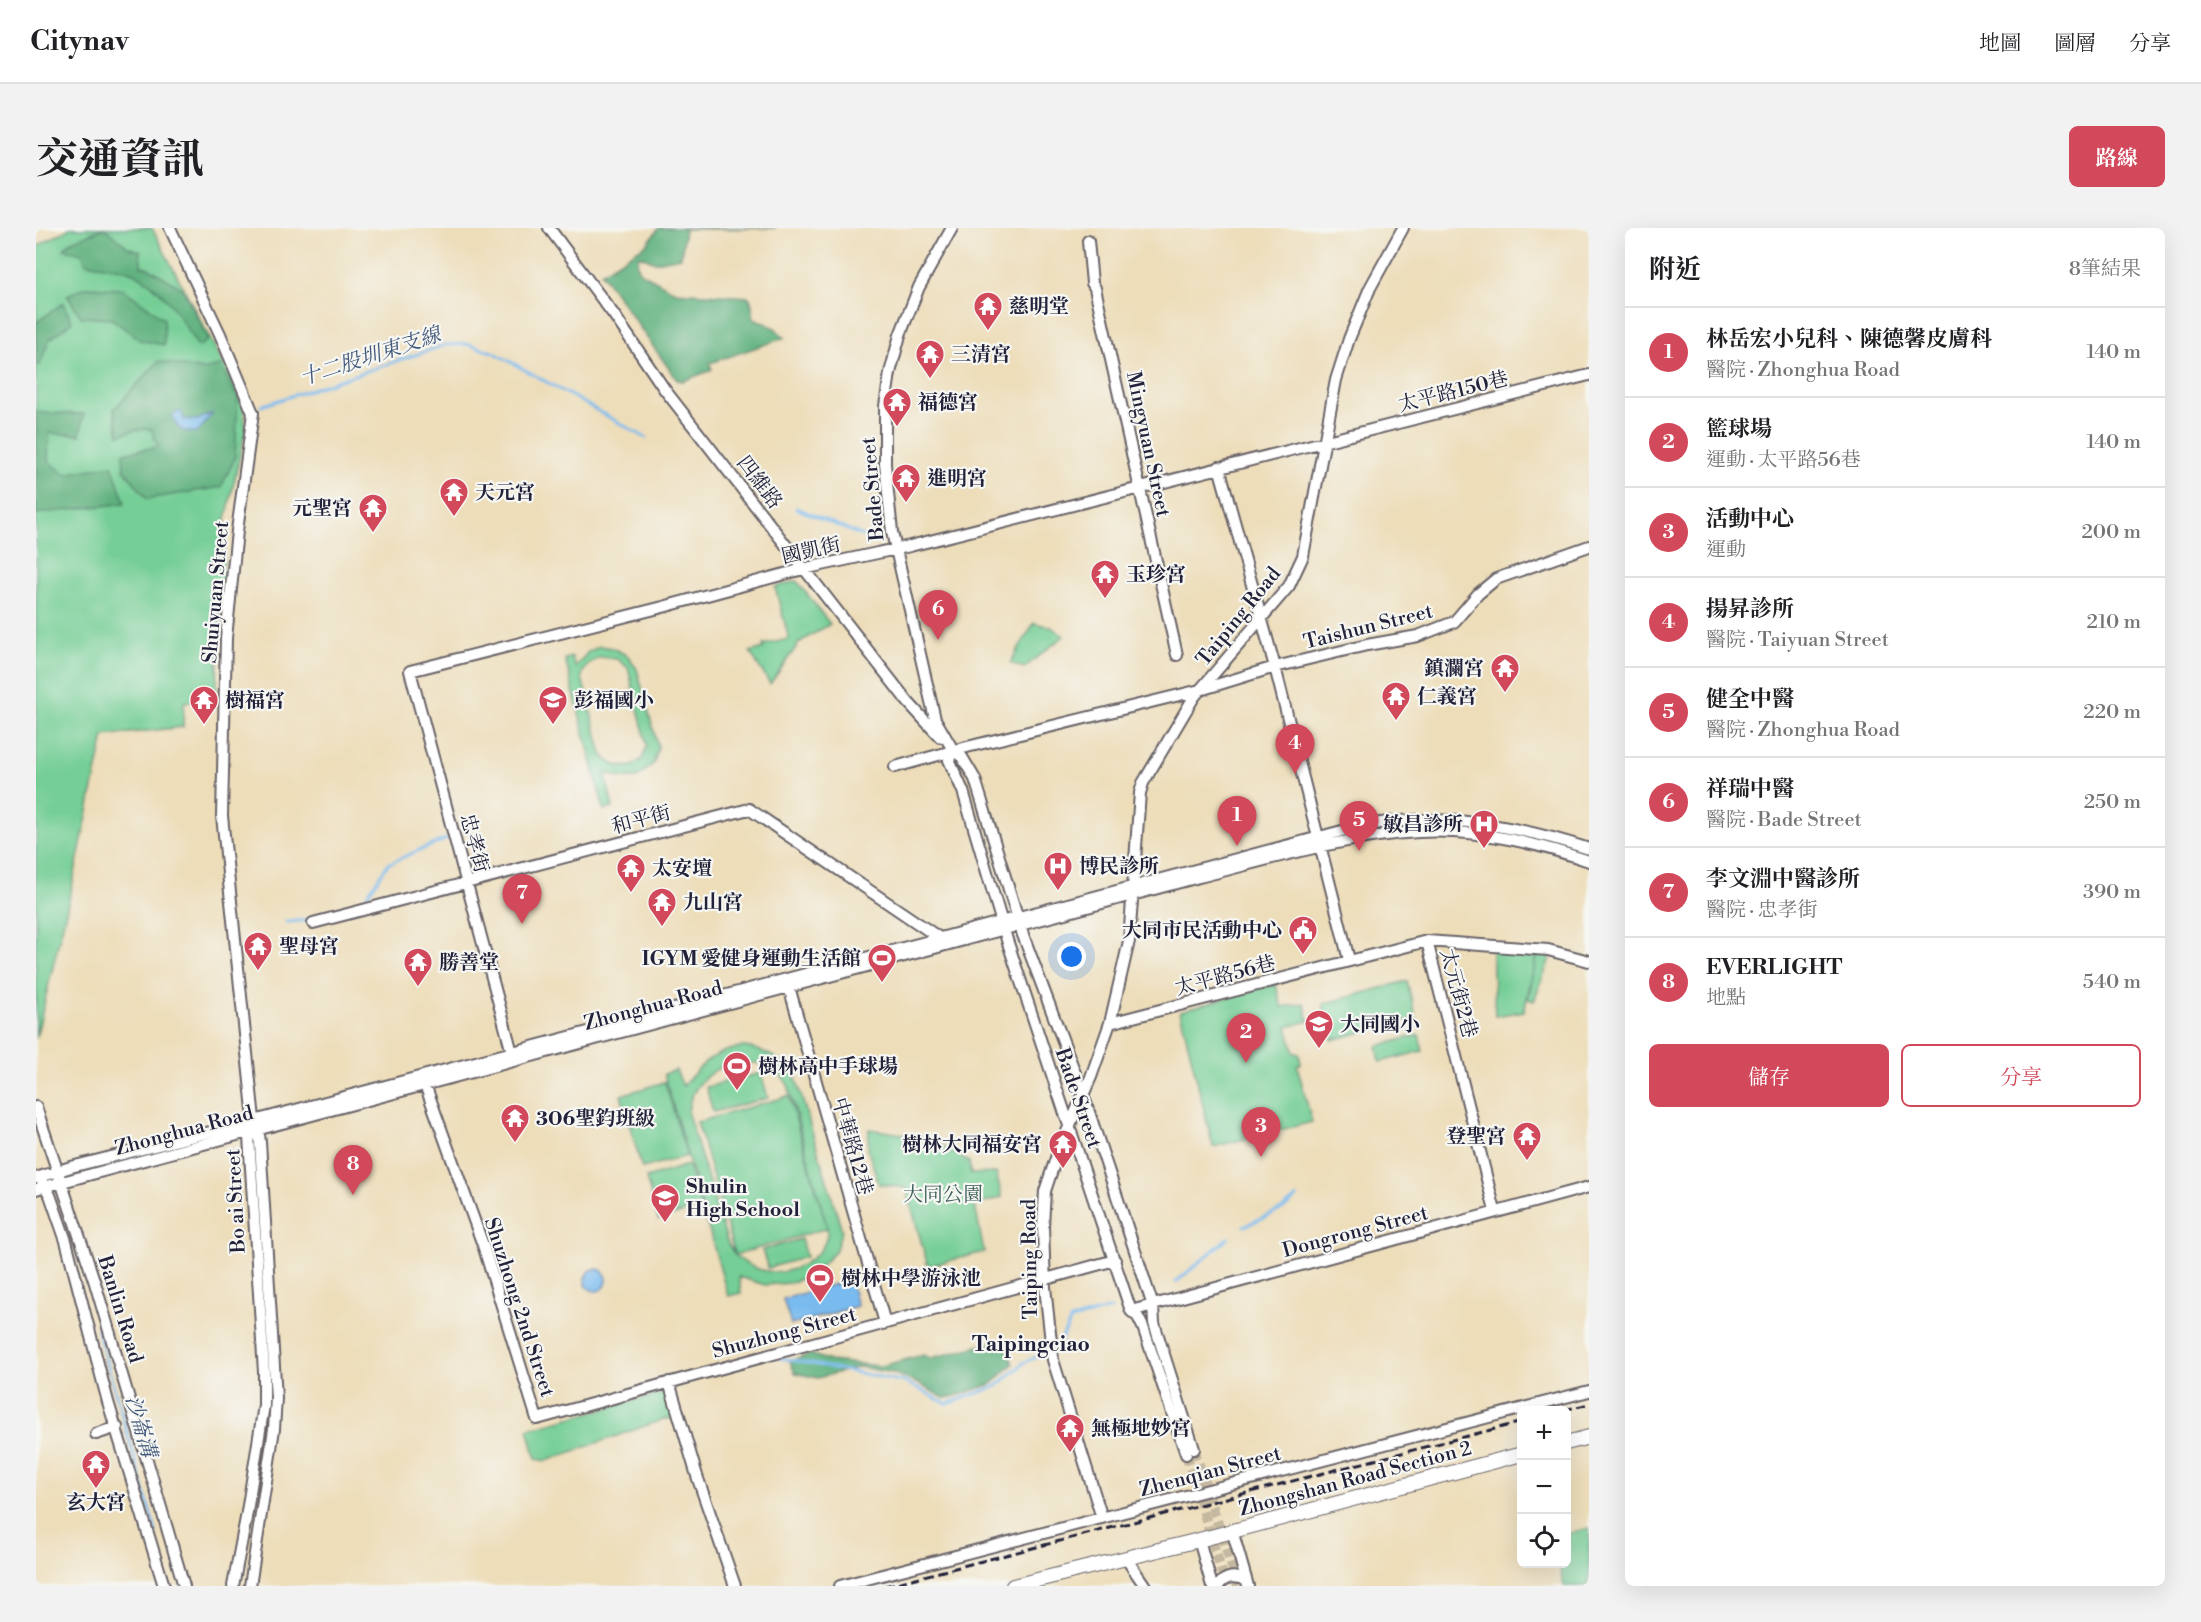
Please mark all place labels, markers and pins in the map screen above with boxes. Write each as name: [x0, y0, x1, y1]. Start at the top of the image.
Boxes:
temple icon: 慈明堂: [972, 290, 1004, 332]
place label: 慈明堂: [1009, 295, 1069, 320]
temple icon: 三清宮: [914, 338, 946, 380]
place label: 三清宮: [951, 343, 1011, 368]
temple icon: 福德宮: [881, 386, 913, 428]
place label: 福德宮: [918, 391, 978, 416]
temple icon: 進明宮: [890, 462, 922, 504]
place label: 進明宮: [927, 467, 987, 492]
temple icon: 天元宮: [438, 476, 470, 518]
place label: 天元宮: [475, 481, 535, 506]
temple icon: 元聖宮: [357, 492, 389, 534]
place label: 元聖宮: [292, 497, 352, 522]
temple icon: 玉珍宮: [1089, 558, 1121, 600]
place label: 玉珍宮: [1126, 563, 1186, 588]
pin: 6: [918, 590, 958, 640]
temple icon: 鎮瀾宮: [1489, 652, 1521, 694]
place label: 鎮瀾宮: [1424, 657, 1484, 682]
temple icon: 仁義宮: [1380, 680, 1412, 722]
temple icon: 樹福宮: [188, 684, 220, 726]
school or university icon: 彭福國小: [537, 684, 569, 726]
place label: 仁義宮: [1417, 685, 1477, 710]
place label: 樹福宮: [225, 689, 285, 714]
place label: 彭福國小: [574, 689, 654, 714]
pin: 4: [1276, 724, 1314, 774]
pin: 1: [1218, 796, 1256, 846]
pin: 5: [1340, 802, 1378, 851]
hospital icon: 敏昌診所: [1468, 808, 1500, 850]
place label: 敏昌診所: [1383, 813, 1463, 838]
hospital icon: 博民診所: [1042, 850, 1074, 892]
temple icon: 太安壇: [615, 852, 647, 894]
place label: 博民診所: [1079, 855, 1159, 880]
place label: 太安壇: [652, 857, 712, 882]
pin: 7: [502, 874, 542, 924]
temple icon: 九山宮: [646, 886, 678, 928]
place label: 九山宮: [683, 891, 743, 916]
public building icon: 大同市民活動中心: [1287, 914, 1319, 956]
place label: 大同市民活動中心: [1122, 919, 1282, 944]
temple icon: 聖母宮: [242, 930, 274, 972]
place label: 聖母宮: [279, 935, 339, 960]
sports icon: IGYM 愛健身運動生活館: [866, 942, 898, 984]
temple icon: 勝善堂: [402, 946, 434, 988]
place label: IGYM 愛健身運動生活館: [642, 947, 861, 972]
place label: 勝善堂: [439, 951, 499, 976]
school or university icon: 大同國小: [1303, 1008, 1335, 1050]
place label: 大同國小: [1340, 1013, 1420, 1038]
pin: 2: [1226, 1014, 1266, 1063]
sports icon: 樹林高中手球場: [721, 1050, 753, 1092]
place label: 樹林高中手球場: [758, 1055, 898, 1080]
temple icon: 306聖鈞班級: [499, 1102, 531, 1144]
place label: 306聖鈞班級: [536, 1107, 655, 1132]
pin: 3: [1242, 1108, 1280, 1157]
temple icon: 登聖宮: [1511, 1120, 1543, 1162]
place label: 登聖宮: [1446, 1125, 1506, 1150]
temple icon: 樹林大同福安宮: [1047, 1128, 1079, 1170]
place label: 樹林大同福安宮: [902, 1133, 1042, 1158]
pin: 8: [334, 1146, 372, 1195]
place label: Shulin High School: [686, 1175, 800, 1223]
school or university icon: Shulin High School: [649, 1182, 681, 1224]
sports icon: 樹林中學游泳池: [804, 1262, 836, 1304]
place label: 樹林中學游泳池: [841, 1267, 981, 1292]
temple icon: 無極地妙宮: [1054, 1412, 1086, 1454]
place label: 無極地妙宮: [1091, 1417, 1191, 1442]
temple icon: 玄大宮: [80, 1448, 112, 1490]
place label: 玄大宮: [66, 1491, 126, 1516]

